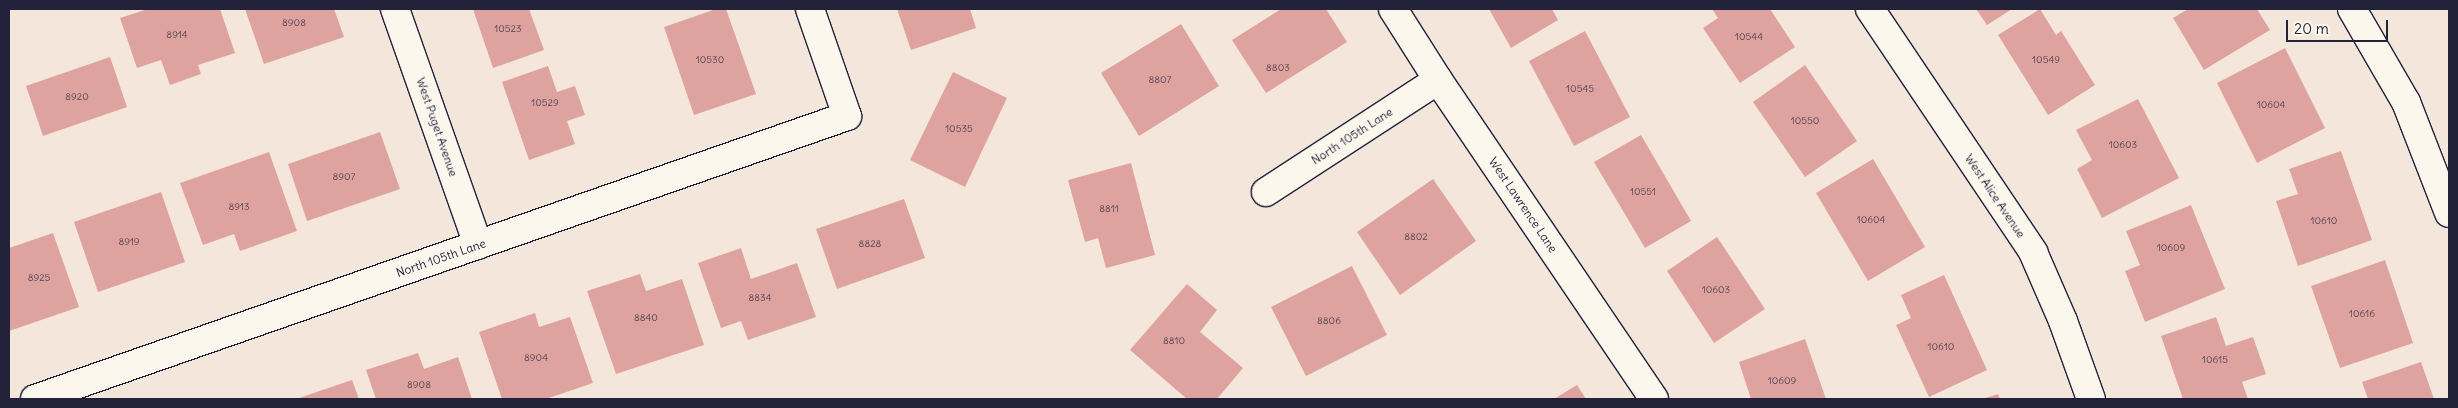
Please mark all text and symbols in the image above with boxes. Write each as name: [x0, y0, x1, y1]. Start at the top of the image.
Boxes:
scale bar: [2288, 10, 2390, 42]
house number: 8908: [282, 17, 306, 29]
text: 20 m: [2294, 19, 2329, 38]
house number: 10523: [494, 23, 522, 35]
house number: 8914: [166, 29, 188, 41]
house number: 10544: [1735, 31, 1763, 43]
house number: 10530: [696, 54, 724, 66]
house number: 10549: [2032, 54, 2060, 66]
house number: 8803: [1266, 62, 1290, 74]
house number: 8807: [1149, 74, 1171, 86]
street label: West Puget Avenue: [413, 76, 461, 178]
house number: 10545: [1566, 83, 1594, 95]
house number: 8920: [65, 91, 89, 103]
house number: 10529: [531, 97, 559, 109]
house number: 10604: [2257, 99, 2285, 111]
street label: North 105th Lane: [1309, 104, 1395, 168]
house number: 10550: [1791, 115, 1819, 127]
house number: 10535: [945, 123, 973, 135]
house number: 10603: [2109, 139, 2137, 151]
street label: West Alice Avenue: [1962, 151, 2028, 241]
street label: West Lawrence Lane: [1486, 155, 1560, 255]
house number: 8907: [333, 171, 355, 183]
house number: 10551: [1630, 186, 1656, 198]
house number: 8913: [228, 201, 250, 213]
house number: 8811: [1099, 203, 1119, 215]
house number: 10604: [1857, 214, 1885, 226]
house number: 10610: [2311, 215, 2337, 227]
house number: 8802: [1404, 231, 1428, 243]
house number: 8919: [118, 236, 140, 248]
street label: North 105th Lane: [394, 236, 488, 280]
house number: 8828: [859, 238, 881, 250]
house number: 10609: [2157, 242, 2185, 254]
house number: 8925: [28, 272, 50, 284]
house number: 10603: [1702, 284, 1730, 296]
house number: 8834: [749, 292, 771, 304]
house number: 10616: [2349, 308, 2375, 320]
house number: 8840: [634, 312, 658, 324]
house number: 8806: [1317, 315, 1341, 327]
house number: 8810: [1163, 335, 1185, 347]
house number: 10610: [1928, 341, 1954, 353]
house number: 8904: [524, 352, 548, 364]
house number: 10615: [2202, 354, 2228, 366]
house number: 10609: [1768, 375, 1796, 387]
house number: 8908: [407, 379, 431, 391]

